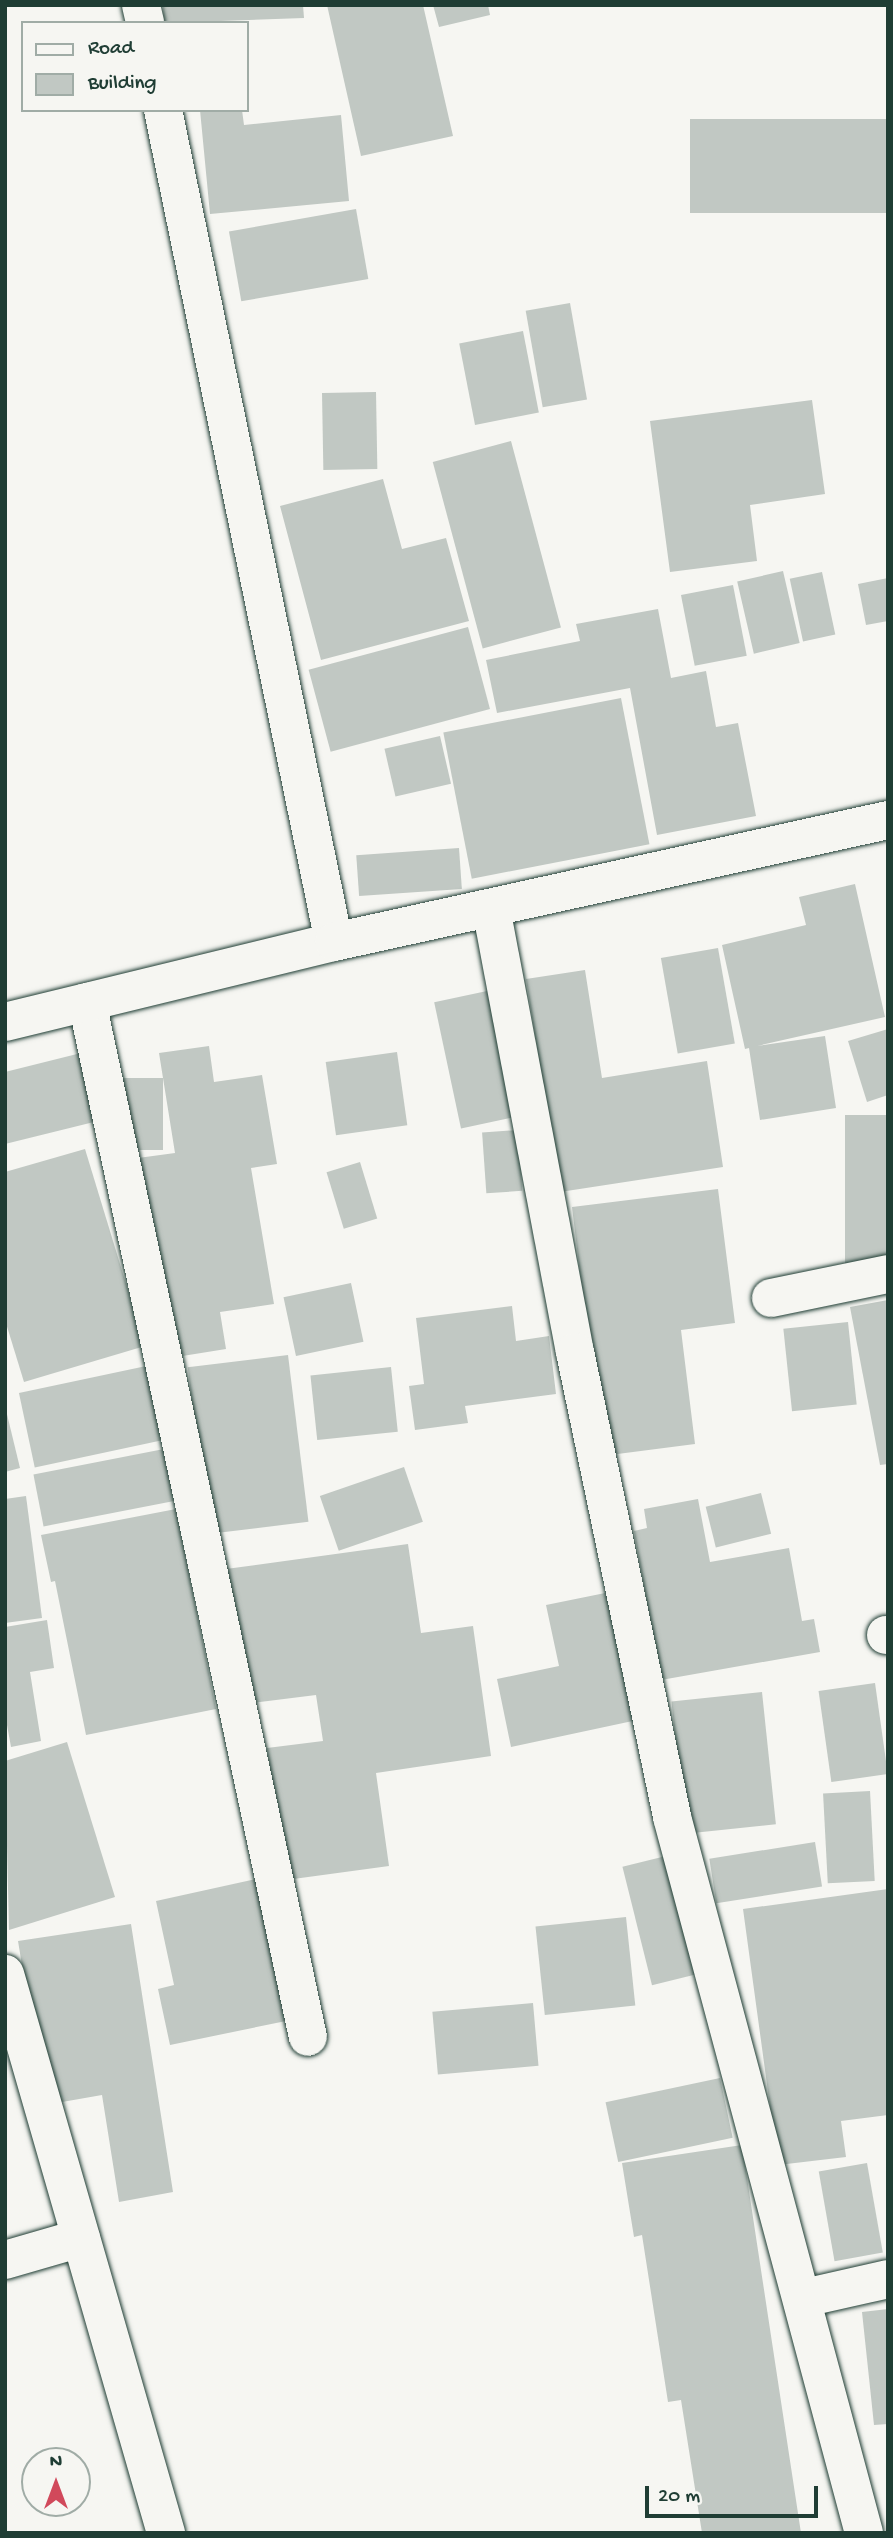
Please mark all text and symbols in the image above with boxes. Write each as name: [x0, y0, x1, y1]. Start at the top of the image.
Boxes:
legend: [21, 21, 248, 112]
text: Road: [88, 37, 134, 62]
text: Building: [88, 72, 157, 97]
north arrow: [21, 2447, 91, 2517]
text: N: [50, 2451, 62, 2474]
scale bar: [648, 2472, 821, 2516]
text: 20 m: [658, 2485, 700, 2510]

